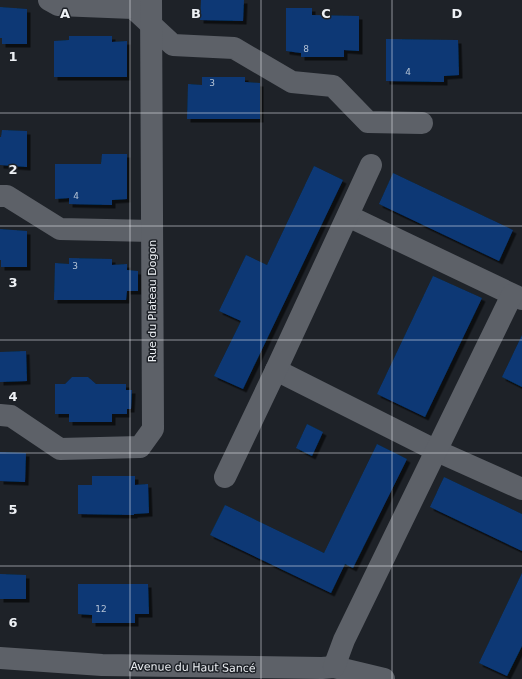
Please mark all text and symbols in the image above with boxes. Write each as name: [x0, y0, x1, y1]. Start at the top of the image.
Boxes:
text: A: [60, 6, 70, 21]
text: B: [191, 6, 201, 21]
text: C: [321, 6, 331, 21]
text: D: [452, 6, 463, 21]
house number: 8: [303, 44, 309, 54]
text: 1: [8, 49, 18, 64]
house number: 4: [405, 67, 411, 77]
house number: 3: [209, 78, 215, 88]
text: 2: [8, 162, 18, 177]
house number: 4: [73, 191, 79, 201]
street label: Rue du Plateau Dogon: [146, 240, 159, 362]
house number: 3: [72, 261, 78, 271]
text: 3: [8, 275, 18, 290]
text: 4: [8, 389, 18, 404]
text: 5: [8, 502, 18, 517]
house number: 12: [95, 604, 107, 614]
text: 6: [8, 615, 18, 630]
street label: Avenue du Haut Sancé: [130, 660, 256, 675]

